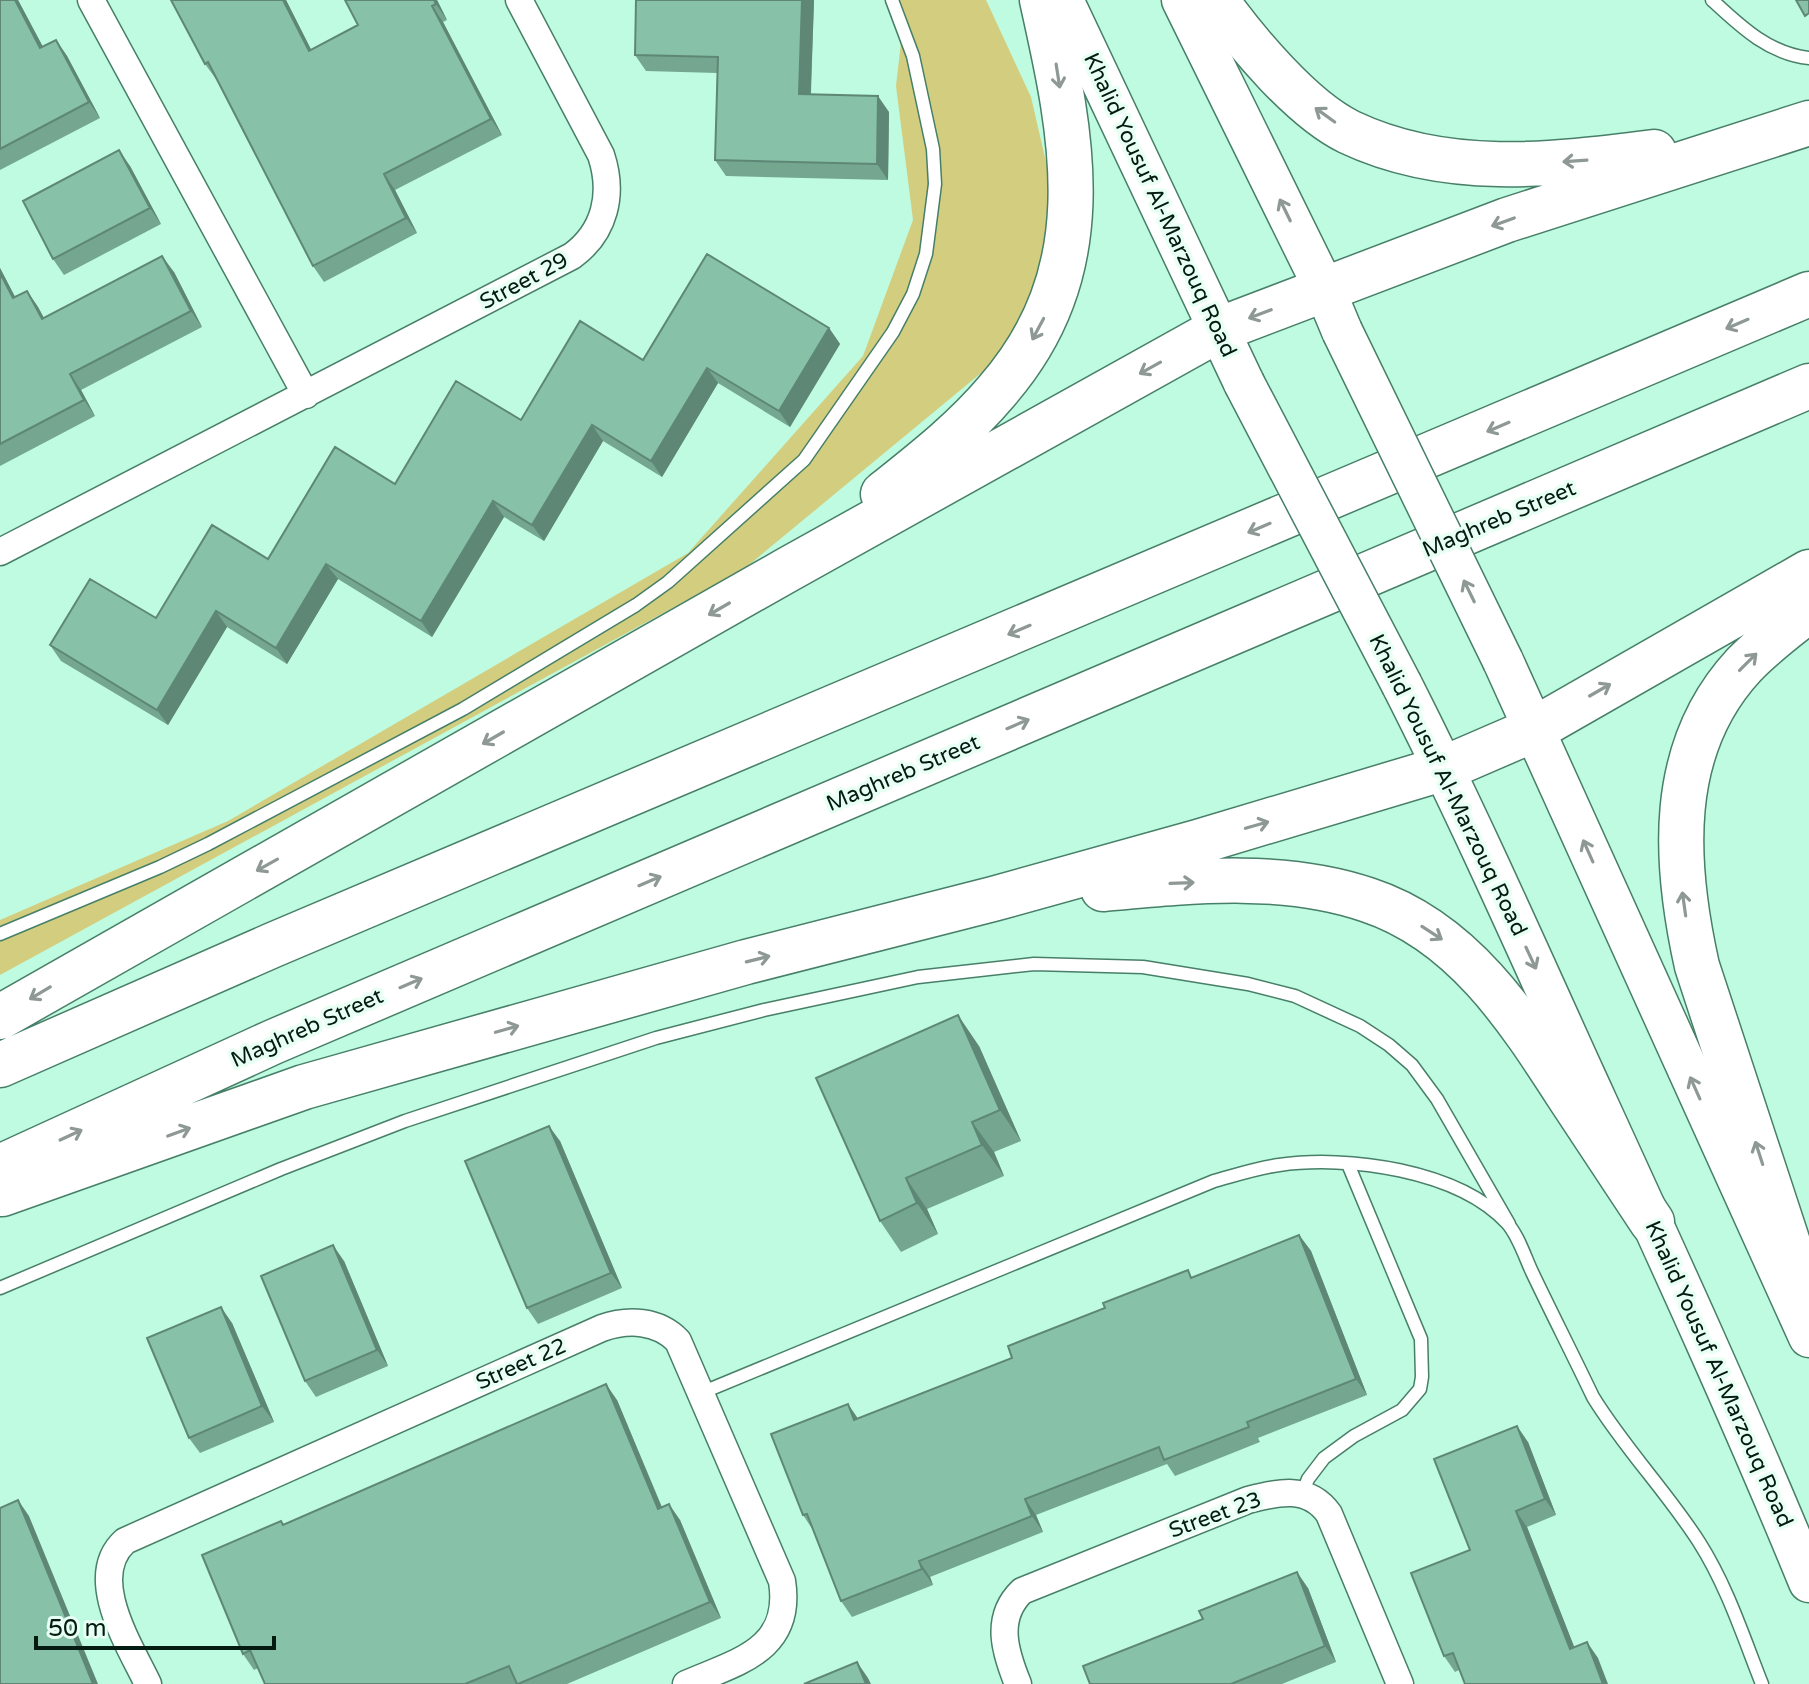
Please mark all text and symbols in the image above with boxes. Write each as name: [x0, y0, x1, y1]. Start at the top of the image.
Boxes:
street label: Khalid Yousuf Al-Marzouq Road: [1078, 49, 1242, 361]
one-way arrow: [1051, 63, 1066, 89]
one-way arrow: [1315, 107, 1336, 124]
one-way arrow: [1562, 154, 1589, 169]
one-way arrow: [1277, 198, 1292, 222]
one-way arrow: [1491, 215, 1516, 230]
street label: Street 29: [475, 247, 573, 315]
one-way arrow: [1248, 307, 1273, 322]
one-way arrow: [1030, 317, 1045, 341]
one-way arrow: [1725, 318, 1750, 333]
one-way arrow: [1139, 361, 1163, 376]
one-way arrow: [1486, 420, 1511, 435]
street label: Maghreb Street: [1418, 475, 1580, 563]
one-way arrow: [1247, 522, 1272, 537]
one-way arrow: [1461, 580, 1476, 604]
one-way arrow: [708, 601, 731, 617]
one-way arrow: [1008, 623, 1032, 638]
street label: Khalid Yousuf Al-Marzouq Road: [1363, 630, 1533, 940]
one-way arrow: [1739, 652, 1758, 672]
one-way arrow: [1588, 682, 1611, 698]
one-way arrow: [1005, 715, 1029, 730]
street label: Maghreb Street: [822, 729, 984, 817]
one-way arrow: [482, 730, 505, 746]
one-way arrow: [1243, 817, 1269, 832]
one-way arrow: [1580, 839, 1595, 863]
one-way arrow: [255, 858, 279, 873]
one-way arrow: [637, 872, 662, 887]
one-way arrow: [1168, 875, 1195, 891]
one-way arrow: [1676, 892, 1691, 917]
one-way arrow: [1421, 924, 1443, 941]
one-way arrow: [1525, 945, 1540, 970]
one-way arrow: [744, 950, 770, 965]
one-way arrow: [398, 974, 422, 989]
street label: Maghreb Street: [227, 983, 387, 1073]
one-way arrow: [29, 985, 52, 1001]
one-way arrow: [494, 1021, 520, 1036]
one-way arrow: [1687, 1076, 1702, 1100]
one-way arrow: [166, 1123, 191, 1138]
one-way arrow: [58, 1126, 83, 1141]
one-way arrow: [1750, 1141, 1765, 1166]
street label: Khalid Yousuf Al-Marzouq Road: [1640, 1217, 1798, 1531]
street label: Street 22: [472, 1333, 570, 1395]
street label: Street 23: [1165, 1486, 1265, 1544]
scale bar: [36, 1600, 274, 1650]
text: 50 m: [48, 1614, 106, 1643]

